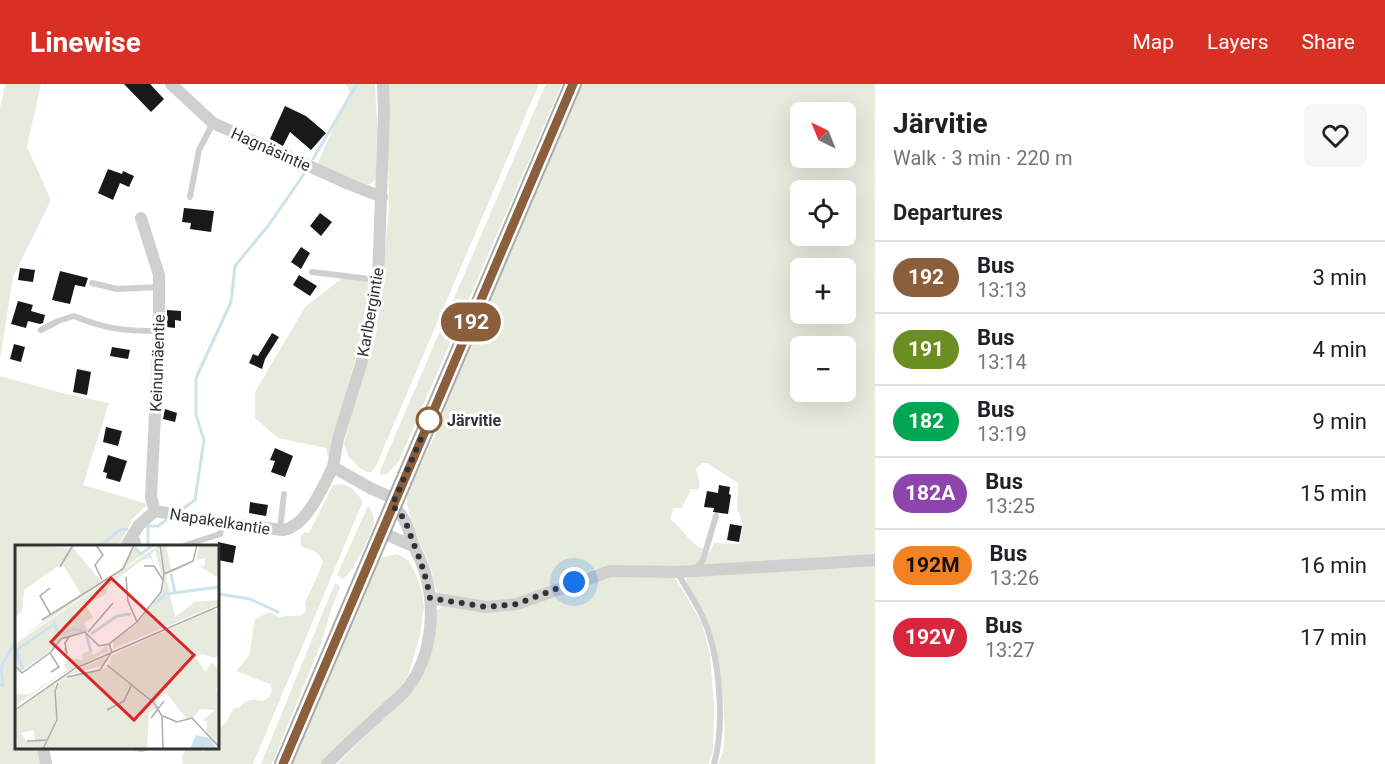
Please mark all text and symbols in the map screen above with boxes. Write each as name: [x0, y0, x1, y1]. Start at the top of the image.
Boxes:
text: Linewise: [30, 26, 141, 59]
text: Map: [1132, 30, 1174, 54]
text: Layers: [1207, 30, 1268, 54]
text: Share: [1301, 30, 1355, 54]
north arrow: [790, 102, 856, 168]
map controls: [790, 102, 856, 402]
button: heart: [1304, 104, 1367, 167]
text: Järvitie: [893, 107, 988, 140]
street label: Hagnäsintie: [228, 123, 314, 175]
text: Walk · 3 min · 220 m: [893, 146, 1072, 170]
button: locate: [790, 180, 856, 246]
text: Departures: [893, 200, 1003, 225]
text: Bus: [977, 253, 1015, 278]
button: +: [790, 258, 856, 324]
text: 192: [908, 265, 944, 289]
text: 3 min: [1312, 265, 1367, 290]
street label: Karlbergintie: [353, 266, 388, 358]
text: 13:13: [977, 278, 1027, 302]
line badge: 192: [436, 302, 506, 342]
text: 192: [453, 310, 489, 334]
street label: Keinumäentie: [146, 314, 169, 412]
text: Bus: [977, 325, 1015, 350]
button: −: [790, 336, 856, 402]
text: 191: [908, 337, 944, 361]
text: 4 min: [1312, 337, 1367, 362]
text: 13:14: [977, 350, 1027, 374]
text: Bus: [977, 397, 1015, 422]
marker: Järvitie: [416, 407, 442, 433]
text: 182: [908, 409, 944, 433]
text: 9 min: [1312, 409, 1367, 434]
place label: Järvitie: [447, 411, 501, 430]
text: 13:19: [977, 422, 1027, 446]
text: Bus: [985, 469, 1023, 494]
text: 182A: [905, 481, 955, 505]
text: 15 min: [1300, 481, 1367, 506]
text: 13:25: [985, 494, 1035, 518]
street label: Napakelkantie: [168, 504, 271, 539]
text: Bus: [990, 541, 1027, 566]
inset map: [15, 545, 219, 749]
text: 192M: [905, 553, 960, 577]
text: 16 min: [1300, 553, 1367, 578]
text: 13:26: [990, 566, 1039, 590]
your location: [559, 567, 589, 597]
text: Bus: [985, 613, 1023, 638]
text: 192V: [905, 625, 955, 649]
text: 17 min: [1300, 625, 1367, 650]
text: 13:27: [985, 638, 1035, 662]

